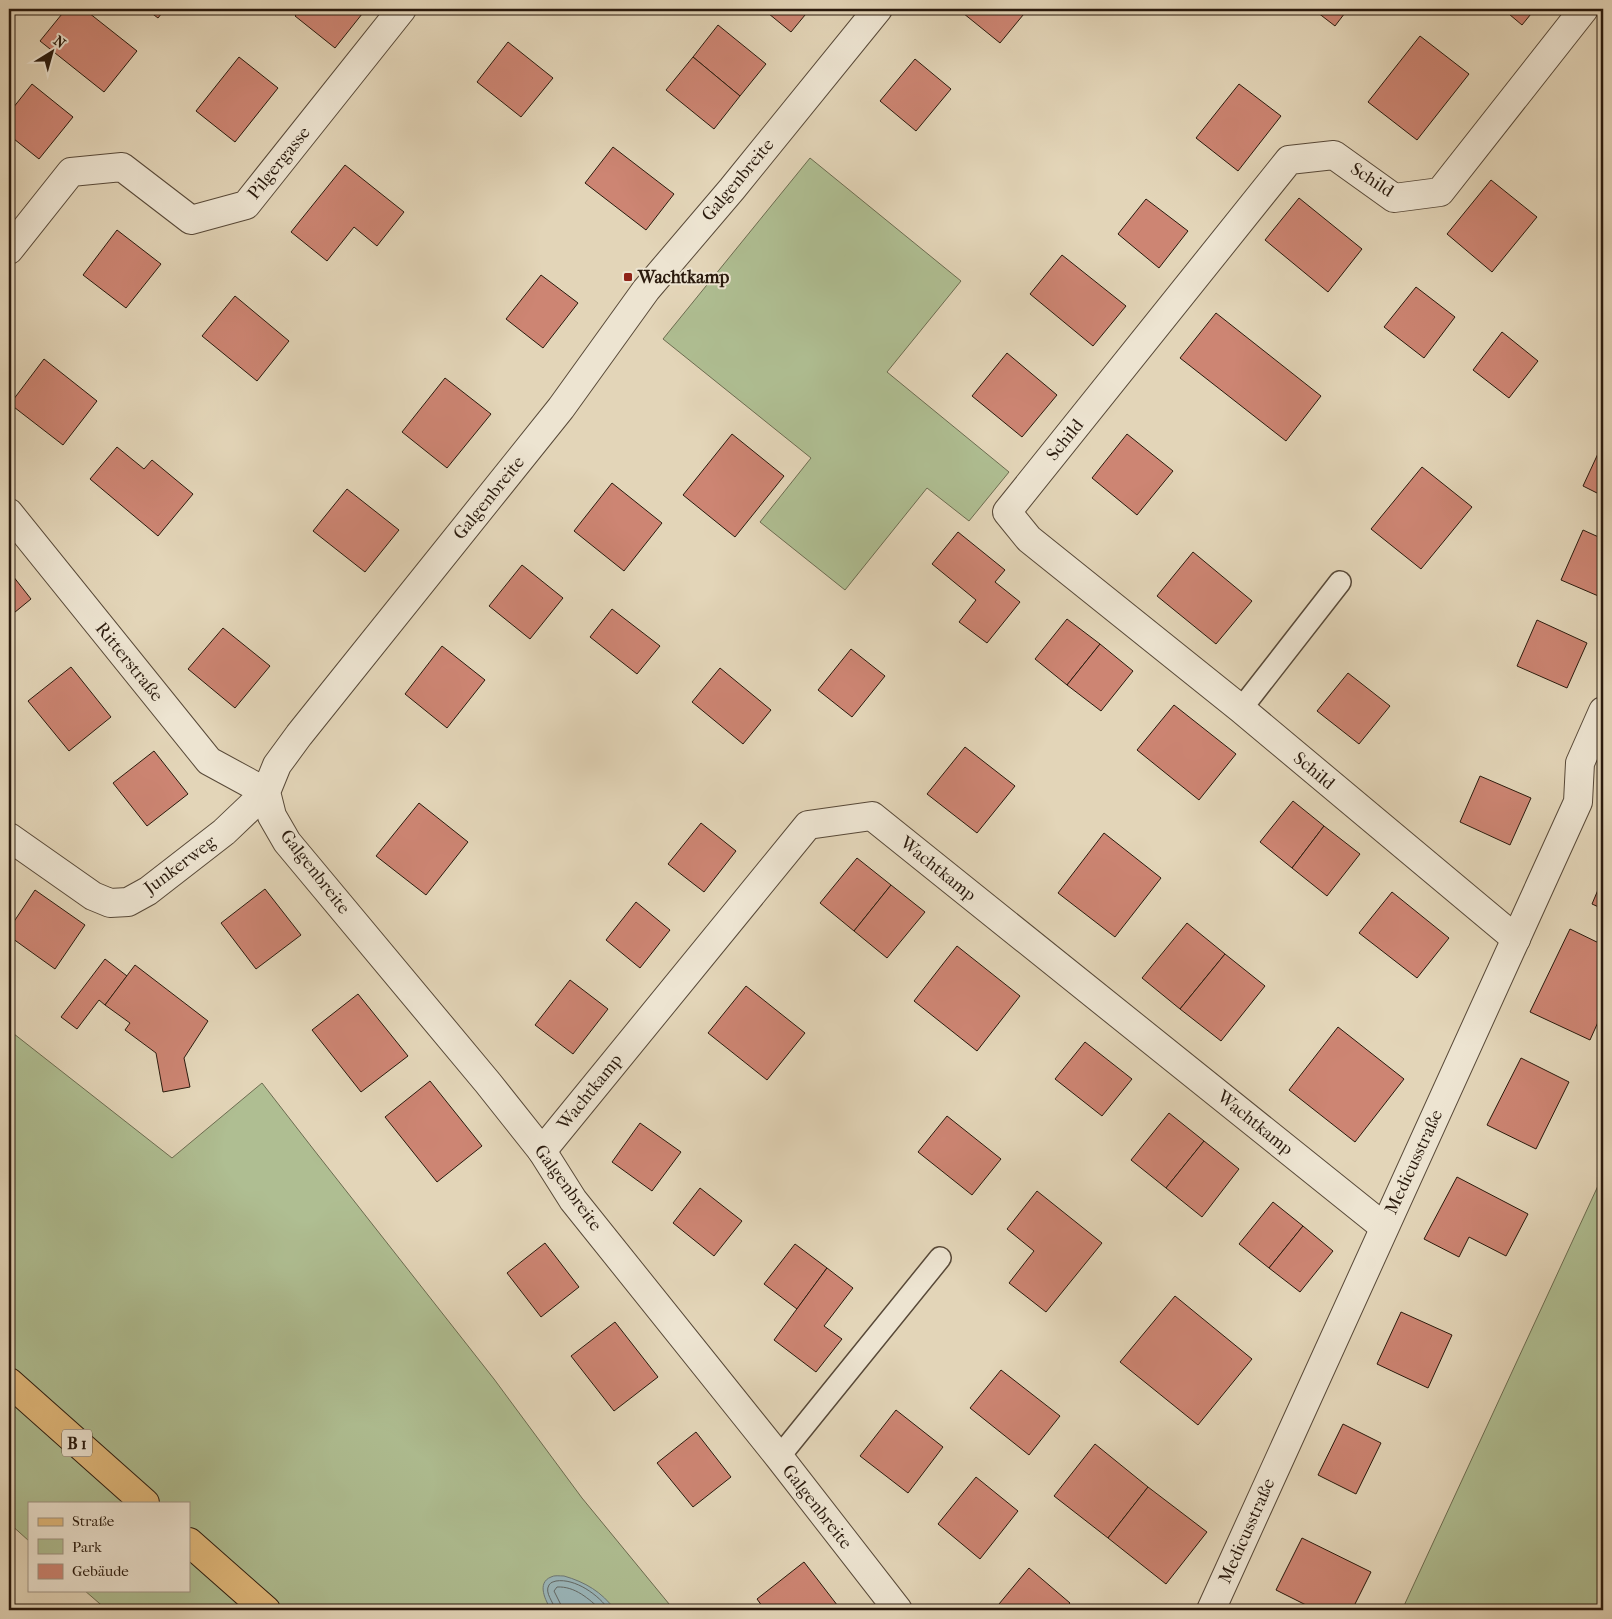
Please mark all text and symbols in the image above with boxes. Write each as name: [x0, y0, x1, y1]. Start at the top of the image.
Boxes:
north arrow: [28, 28, 78, 78]
text: N: [50, 32, 69, 52]
street label: Pilgergasse: [243, 122, 315, 204]
street label: Galgenbreite: [697, 134, 779, 225]
street label: Schild: [1346, 158, 1398, 202]
place label: Wachtkamp: [637, 267, 730, 288]
marker: Wachtkamp: [622, 271, 634, 283]
street label: Schild: [1042, 415, 1088, 465]
street label: Galgenbreite: [449, 452, 529, 544]
street label: Ritterstraße: [91, 618, 167, 706]
street label: Schild: [1289, 748, 1339, 794]
street label: Galgenbreite: [276, 826, 354, 918]
street label: Junkerweg: [138, 831, 220, 900]
street label: Wachtkamp: [895, 831, 980, 906]
street label: Wachtkamp: [552, 1050, 627, 1135]
street label: Wachtkamp: [1212, 1085, 1297, 1160]
street label: Medicusstraße: [1381, 1106, 1447, 1218]
street label: Galgenbreite: [530, 1141, 606, 1235]
road number: B 1: [62, 1430, 92, 1456]
street label: Galgenbreite: [778, 1461, 856, 1553]
street label: Medicusstraße: [1214, 1475, 1280, 1587]
legend: [28, 1502, 190, 1592]
text: Straße: [72, 1512, 115, 1530]
text: Park: [72, 1538, 102, 1556]
text: Gebäude: [72, 1562, 129, 1580]

